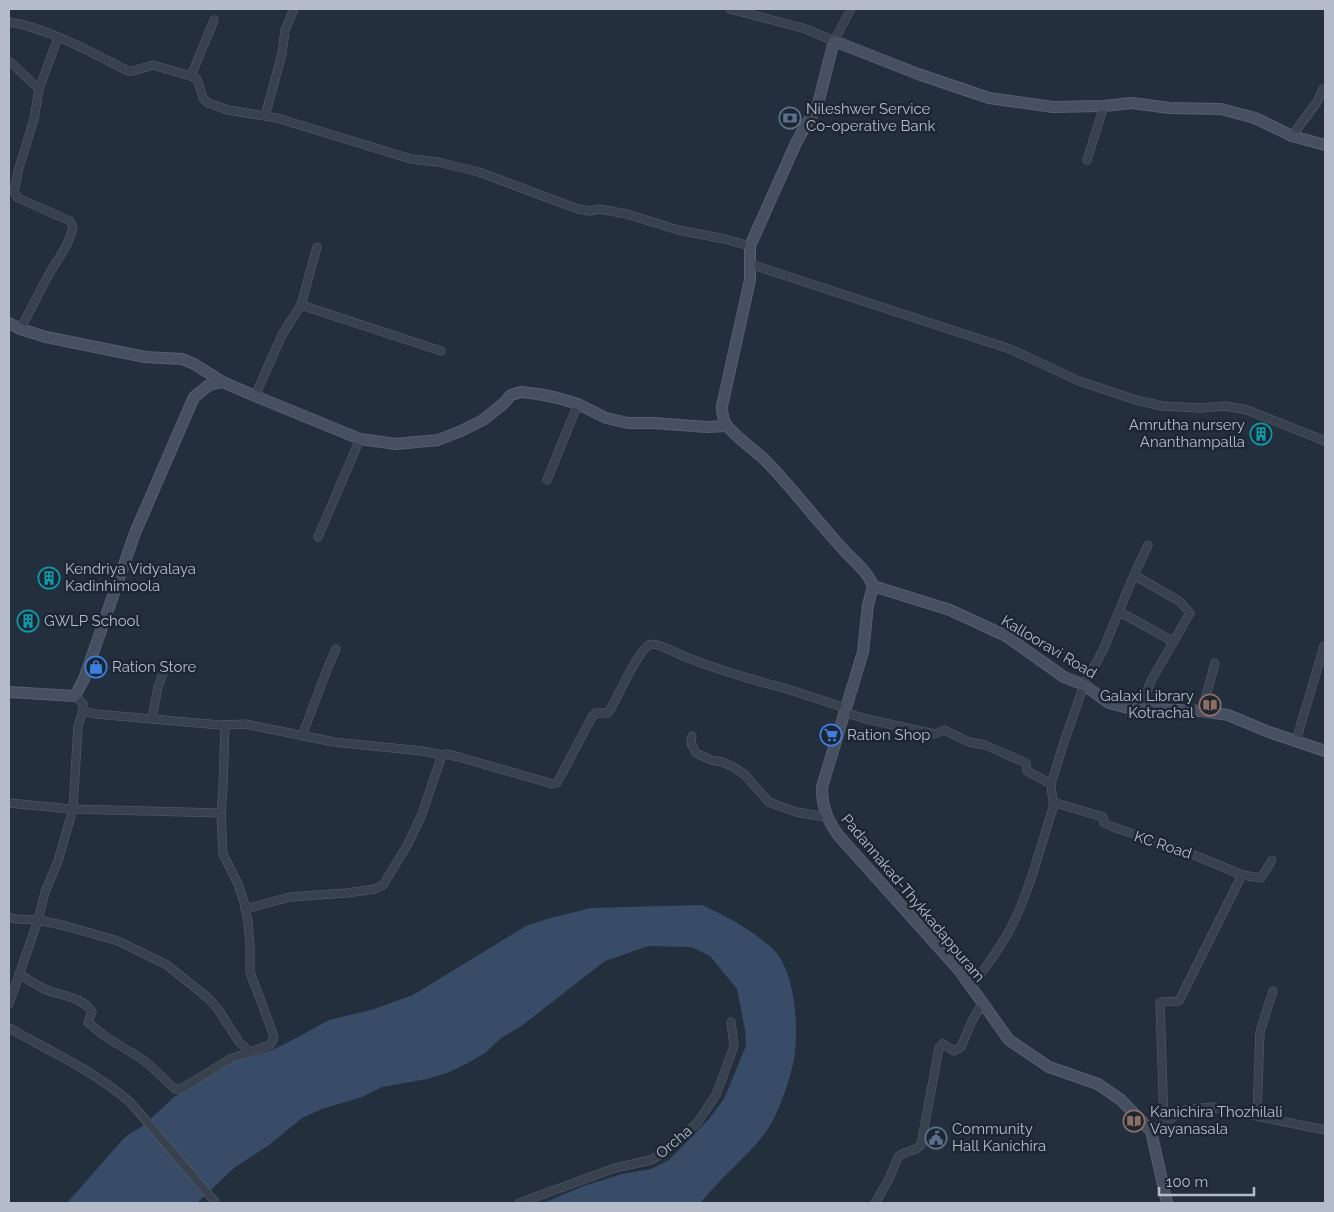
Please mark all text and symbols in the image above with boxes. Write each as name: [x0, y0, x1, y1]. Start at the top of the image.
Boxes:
place label: Nileshwer Service Co-operative Bank: [806, 100, 935, 135]
bank icon: Nileshwer Service Co-operative Bank: [778, 106, 802, 130]
place label: Amrutha nursery Ananthampalla: [1129, 416, 1245, 451]
building icon: Amrutha nursery Ananthampalla: [1249, 422, 1273, 446]
place label: Kendriya Vidyalaya Kadinhimoola: [65, 560, 196, 595]
building icon: Kendriya Vidyalaya Kadinhimoola: [37, 566, 61, 590]
building icon: GWLP School: [16, 609, 40, 633]
street label: Kallooravi Road: [998, 611, 1100, 683]
place label: GWLP School: [44, 612, 141, 630]
shop icon: Ration Store: [84, 655, 108, 679]
place label: Ration Store: [112, 658, 196, 676]
place label: Galaxi Library Kotrachal: [1100, 687, 1195, 722]
library icon: Galaxi Library Kotrachal: [1198, 693, 1222, 717]
supermarket icon: Ration Shop: [819, 723, 843, 747]
place label: Ration Shop: [847, 726, 931, 744]
street label: Padannakad-Thykkadappuram: [838, 810, 988, 986]
street label: KC Road: [1132, 827, 1194, 863]
place label: Kanichira Thozhilali Vayanasala: [1150, 1103, 1283, 1138]
library icon: Kanichira Thozhilali Vayanasala: [1122, 1109, 1146, 1133]
place label: Community Hall Kanichira: [952, 1120, 1046, 1155]
street label: Orcha: [652, 1122, 696, 1162]
public building icon: Community Hall Kanichira: [924, 1126, 948, 1150]
scale bar: [1159, 1164, 1254, 1196]
text: 100 m: [1166, 1173, 1208, 1191]

